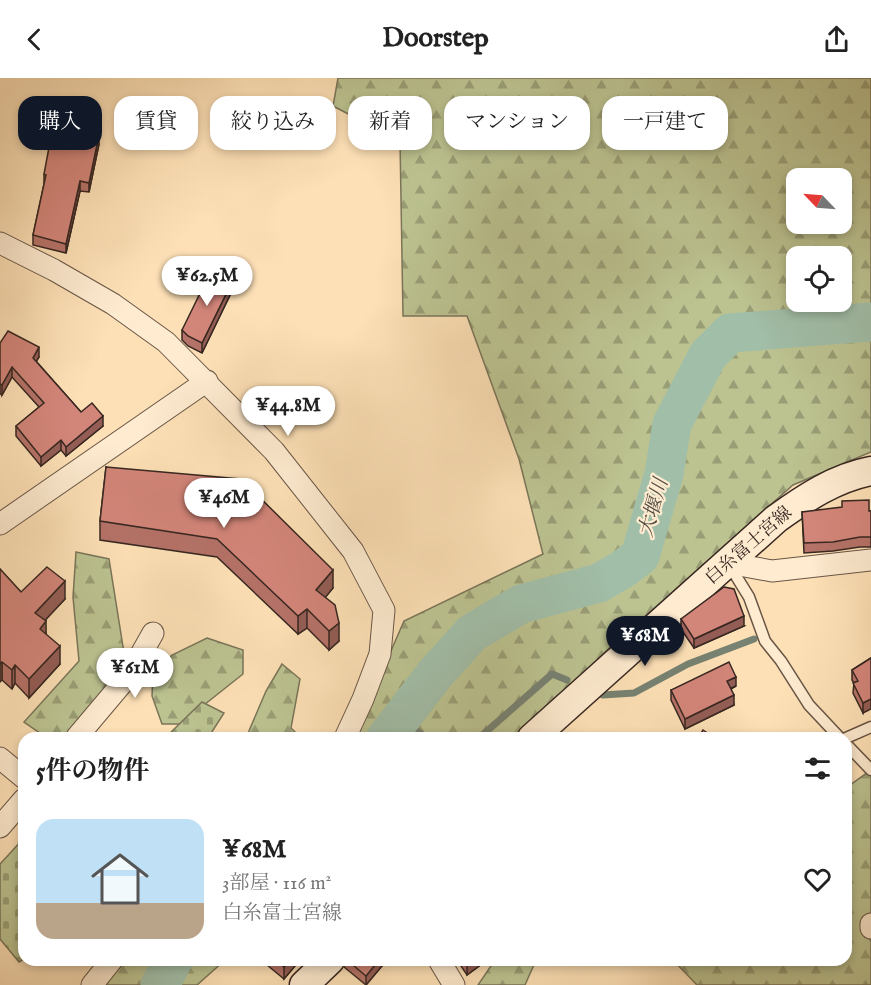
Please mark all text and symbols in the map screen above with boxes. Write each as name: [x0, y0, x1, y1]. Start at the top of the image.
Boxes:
text: Doorstep: [382, 22, 489, 56]
icon: back: [18, 23, 51, 56]
icon: share: [820, 23, 853, 56]
chip: 購入: [18, 96, 102, 150]
chip: 賃貸: [114, 96, 198, 150]
chip: 絞り込み: [210, 96, 336, 150]
chip: 新着: [348, 96, 432, 150]
chip: マンション: [444, 96, 590, 150]
chip: 一戸建て: [602, 96, 728, 150]
north arrow: [786, 168, 852, 234]
map controls: [786, 168, 852, 312]
button: locate: [786, 246, 852, 312]
pin: ¥62.5M: [158, 256, 256, 307]
text: ¥62.5M: [176, 263, 238, 288]
pin: ¥44.8M: [239, 386, 337, 437]
text: ¥44.8M: [255, 393, 321, 418]
water label: 大堰川: [634, 474, 675, 540]
pin: ¥46M: [188, 478, 260, 529]
text: ¥46M: [198, 485, 250, 510]
street label: 白糸富士宮線: [701, 502, 797, 590]
pin: ¥68M: [609, 616, 681, 667]
text: ¥68M: [620, 623, 670, 648]
pin: ¥61M: [99, 648, 171, 699]
text: ¥61M: [110, 655, 160, 680]
icon: filters: [801, 752, 834, 785]
text: 5件の物件: [36, 755, 149, 788]
text: ¥68M: [222, 833, 287, 866]
icon: home: [84, 843, 156, 915]
icon: heart: [801, 863, 834, 896]
text: 3部屋 · 116 m²: [222, 871, 331, 896]
text: 白糸富士宮線: [222, 901, 342, 926]

